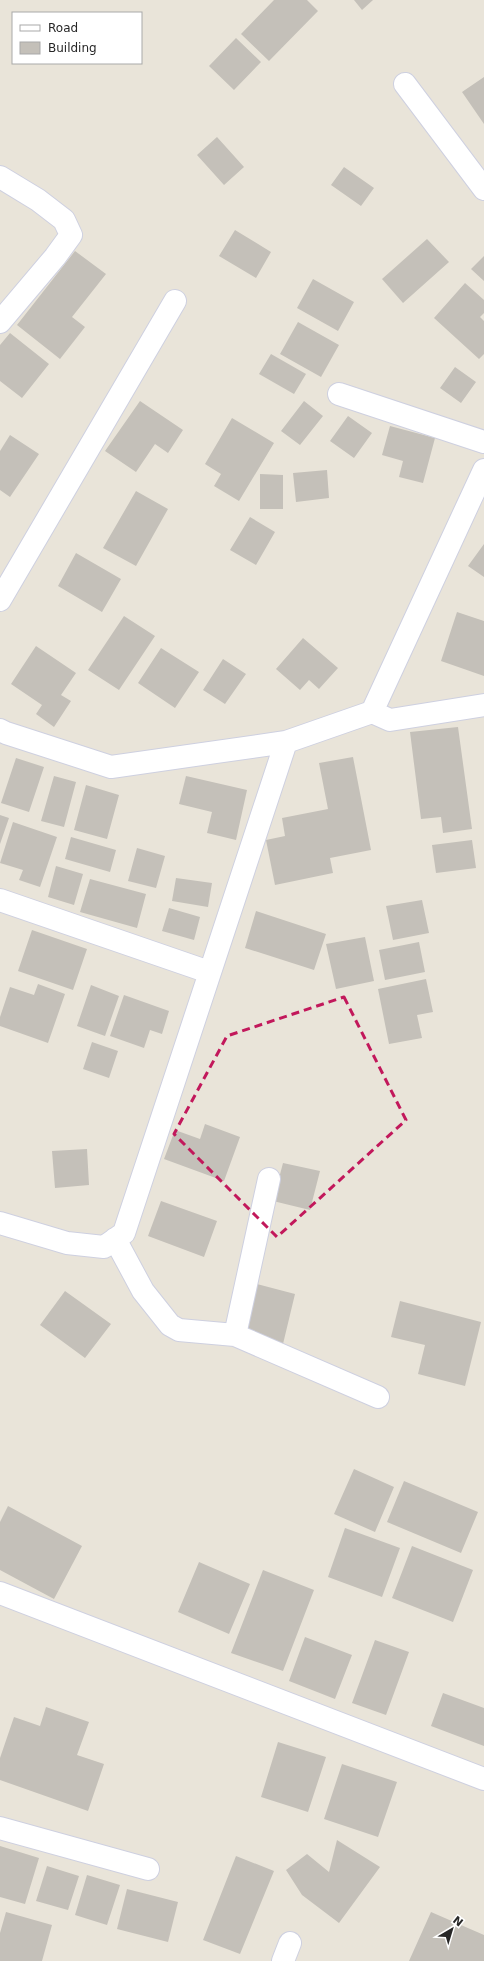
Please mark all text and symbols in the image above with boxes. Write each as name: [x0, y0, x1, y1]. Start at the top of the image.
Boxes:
legend: [12, 12, 142, 64]
text: Road: [48, 21, 78, 35]
text: Building: [48, 41, 97, 55]
north arrow: [432, 1909, 472, 1949]
text: N: [450, 1914, 465, 1929]

